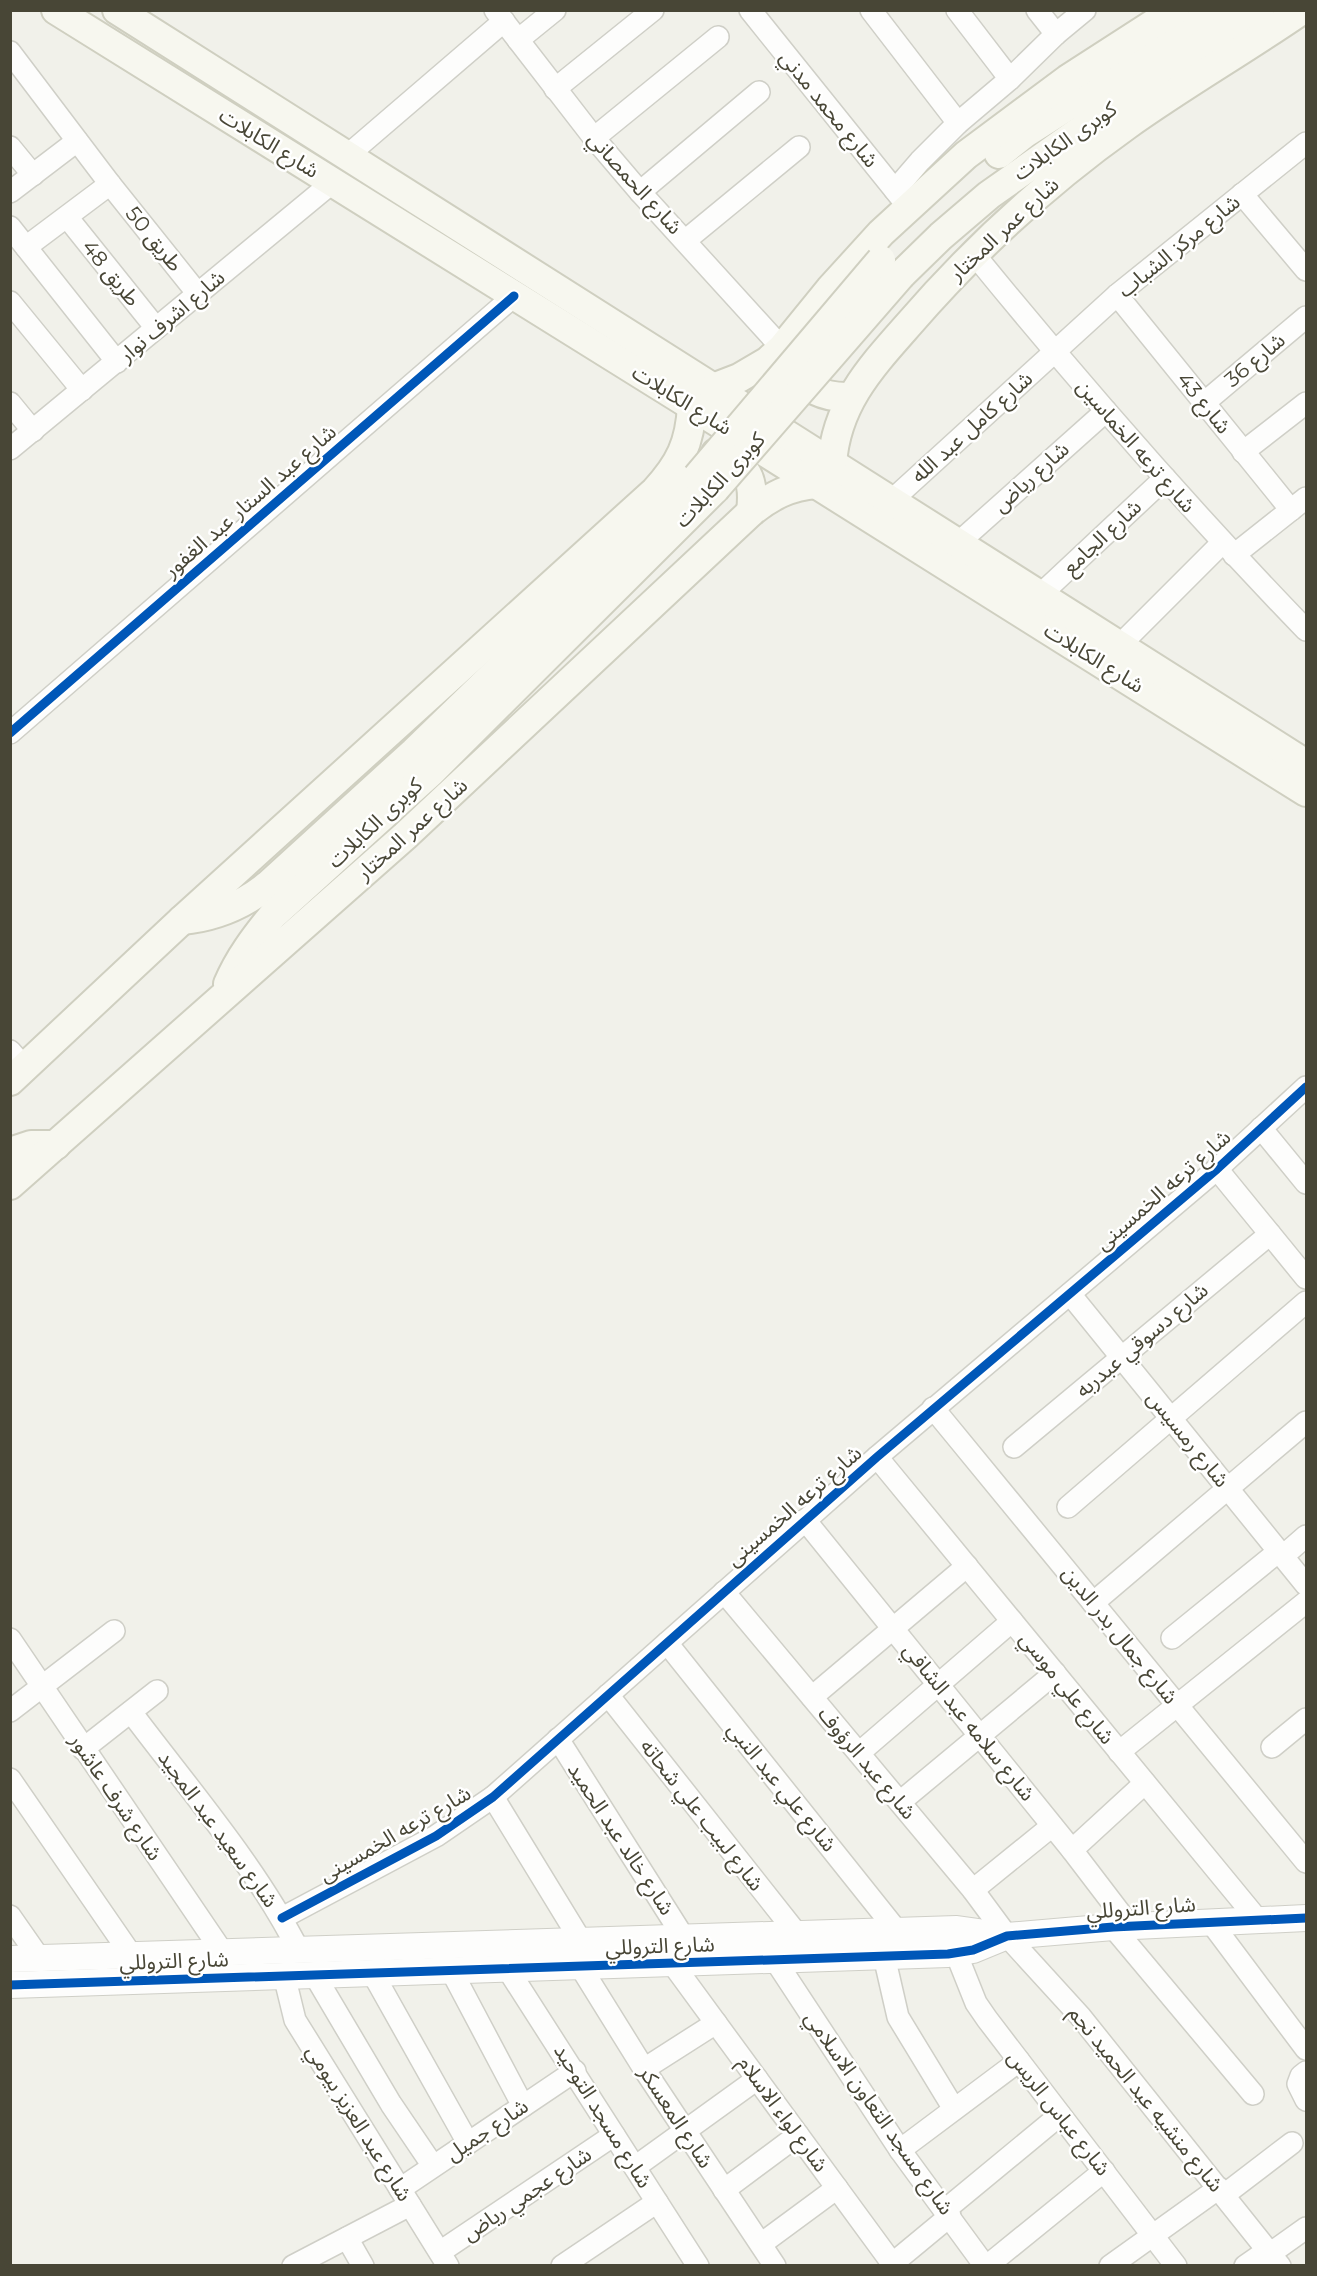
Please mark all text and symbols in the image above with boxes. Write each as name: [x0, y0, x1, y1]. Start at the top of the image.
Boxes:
street label: شارع محمد مدني: [772, 45, 884, 175]
street label: كوبرى الكابلات: [1008, 96, 1121, 185]
street label: شارع الكابلات: [213, 102, 324, 186]
street label: شارع الحمصاني: [580, 126, 688, 242]
street label: شارع عمر المختار: [943, 172, 1066, 289]
street label: شارع مركز الشباب: [1113, 189, 1247, 305]
street label: طريق 50: [120, 201, 188, 277]
street label: طريق 48: [76, 234, 146, 312]
street label: شارع اشرف نوار: [113, 264, 231, 370]
street label: شارع 36: [1219, 327, 1292, 394]
street label: شارع الكابلات: [626, 359, 737, 443]
street label: شارع كامل عبد الله: [906, 366, 1039, 490]
street label: شارع 43: [1170, 367, 1237, 440]
street label: شارع ترعه الخماسين: [1069, 374, 1201, 519]
street label: شارع عبد الستار عبد الغفور: [158, 419, 343, 585]
street label: كوبرى الكابلات: [669, 427, 770, 532]
street label: شارع رياض: [988, 436, 1076, 519]
street label: شارع الجامع: [1057, 494, 1148, 582]
street label: شارع الكابلات: [1038, 617, 1149, 701]
street label: كوبرى الكابلات: [322, 772, 427, 873]
street label: شارع عمر المختار: [350, 772, 474, 888]
street label: شارع ترعه الخمسينى: [1090, 1124, 1237, 1257]
street label: شارع دسوقي عبدربه: [1070, 1277, 1215, 1405]
street label: شارع رمسيس: [1140, 1385, 1235, 1494]
street label: شارع ترعه الخمسينى: [721, 1440, 868, 1573]
street label: شارع جمال بدر الدين: [1055, 1561, 1184, 1711]
street label: شارع علي موسي: [1012, 1627, 1120, 1751]
street label: شارع سلامه عبد الشافي: [895, 1638, 1041, 1808]
street label: شارع عبد الرؤوف: [811, 1701, 922, 1826]
street label: شارع علي عبد النبي: [720, 1717, 842, 1859]
street label: شارع شرف عاشور: [62, 1728, 168, 1867]
street label: شارع لبيب علي شحاته: [632, 1734, 769, 1898]
street label: شارع سعيد عبد المجيد: [151, 1745, 284, 1914]
street label: شارع خالد عبد الحميد: [560, 1758, 680, 1921]
street label: شارع ترعه الخمسينى: [314, 1780, 477, 1890]
street label: شارع التروللي: [1085, 1891, 1197, 1928]
street label: شارع التروللي: [605, 1931, 715, 1964]
street label: شارع التروللي: [119, 1946, 229, 1979]
street label: شارع منشيه عبد الحميد نجم: [1061, 2001, 1229, 2199]
street label: شارع مسجد التعاون الاسلامي: [796, 2006, 959, 2222]
street label: شارع مسجد التوحيد: [547, 2039, 658, 2194]
street label: شارع عبد العزيز بيومي: [298, 2040, 418, 2208]
street label: شارع عباس الريس: [1000, 2045, 1116, 2182]
street label: شارع لواء الاسلام: [730, 2051, 834, 2179]
street label: شارع المعسكر: [631, 2060, 719, 2174]
street label: شارع جميل: [441, 2093, 534, 2169]
street label: شارع عجمي رياض: [457, 2141, 598, 2249]

